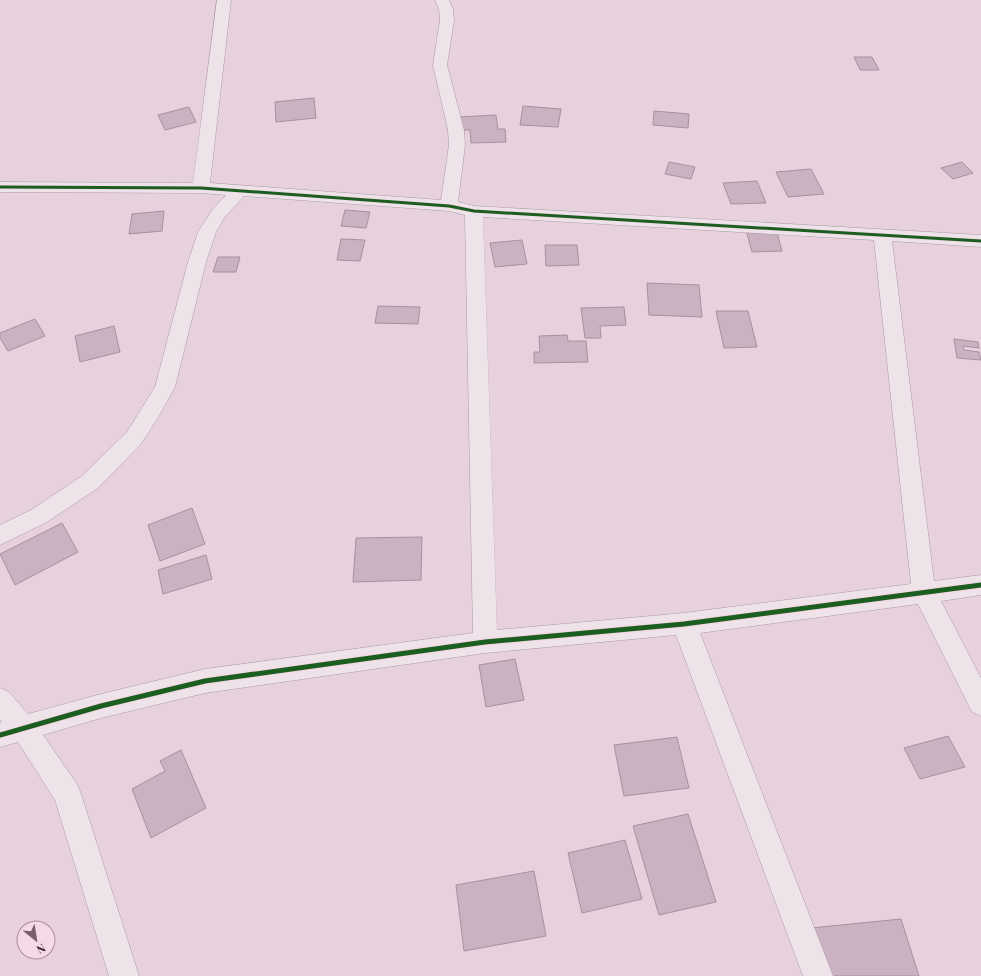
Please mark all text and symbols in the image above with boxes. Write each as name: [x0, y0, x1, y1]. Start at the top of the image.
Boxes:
north arrow: [16, 920, 56, 960]
text: N: [34, 941, 48, 958]

